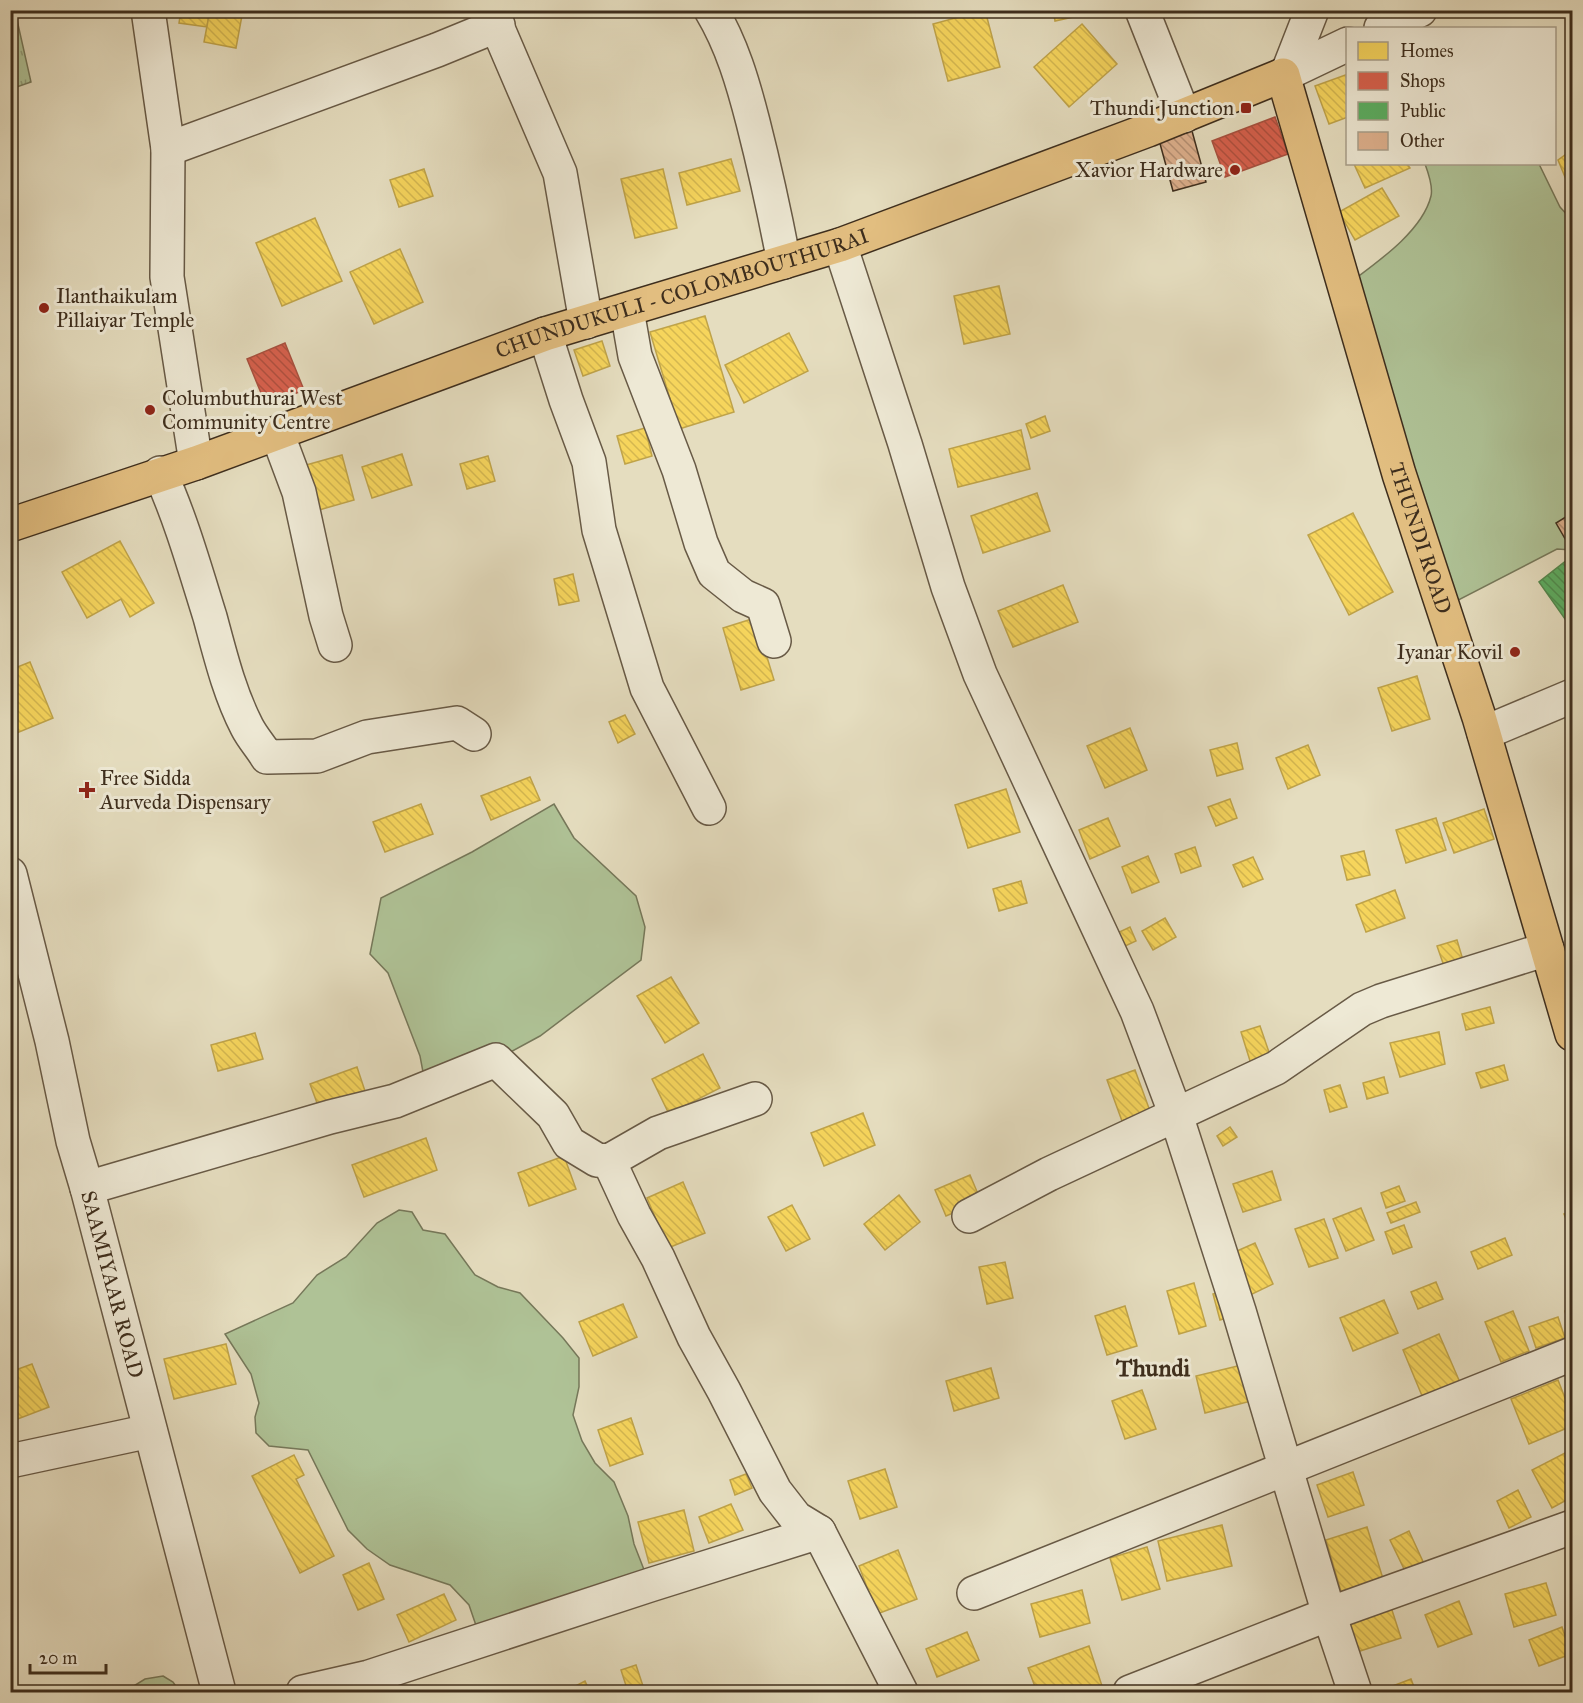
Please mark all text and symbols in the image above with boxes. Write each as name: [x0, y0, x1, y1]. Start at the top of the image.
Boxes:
legend: [1346, 27, 1556, 165]
text: Homes: [1400, 40, 1454, 62]
text: Shops: [1400, 70, 1445, 92]
place label: Thundi Junction: [1090, 95, 1234, 121]
text: Public: [1400, 100, 1446, 122]
marker: Thundi Junction: [1239, 101, 1253, 115]
text: Other: [1400, 130, 1445, 152]
place label: Xavior Hardware: [1075, 157, 1223, 183]
marker: Xavior Hardware: [1228, 163, 1242, 177]
street label: CHUNDUKULI - COLOMBOUTHURAI: [492, 222, 872, 364]
place label: Ilanthaikulam Pillaiyar Temple: [56, 283, 195, 333]
marker: Ilanthaikulam Pillaiyar Temple: [37, 301, 51, 315]
place label: Columbuthurai West Community Centre: [162, 385, 343, 435]
marker: Columbuthurai West Community Centre: [143, 403, 157, 417]
street label: THUNDI ROAD: [1383, 460, 1457, 617]
place label: Iyanar Kovil: [1396, 639, 1503, 665]
marker: Iyanar Kovil: [1508, 645, 1522, 659]
place label: Free Sidda Aurveda Dispensary: [99, 765, 272, 815]
marker: Free Sidda Aurveda Dispensary: [78, 781, 96, 799]
street label: SAAMIYAAR ROAD: [75, 1188, 149, 1381]
district label: Thundi: [1115, 1353, 1190, 1383]
scale bar: [30, 1637, 106, 1675]
text: 20 m: [39, 1647, 77, 1669]

